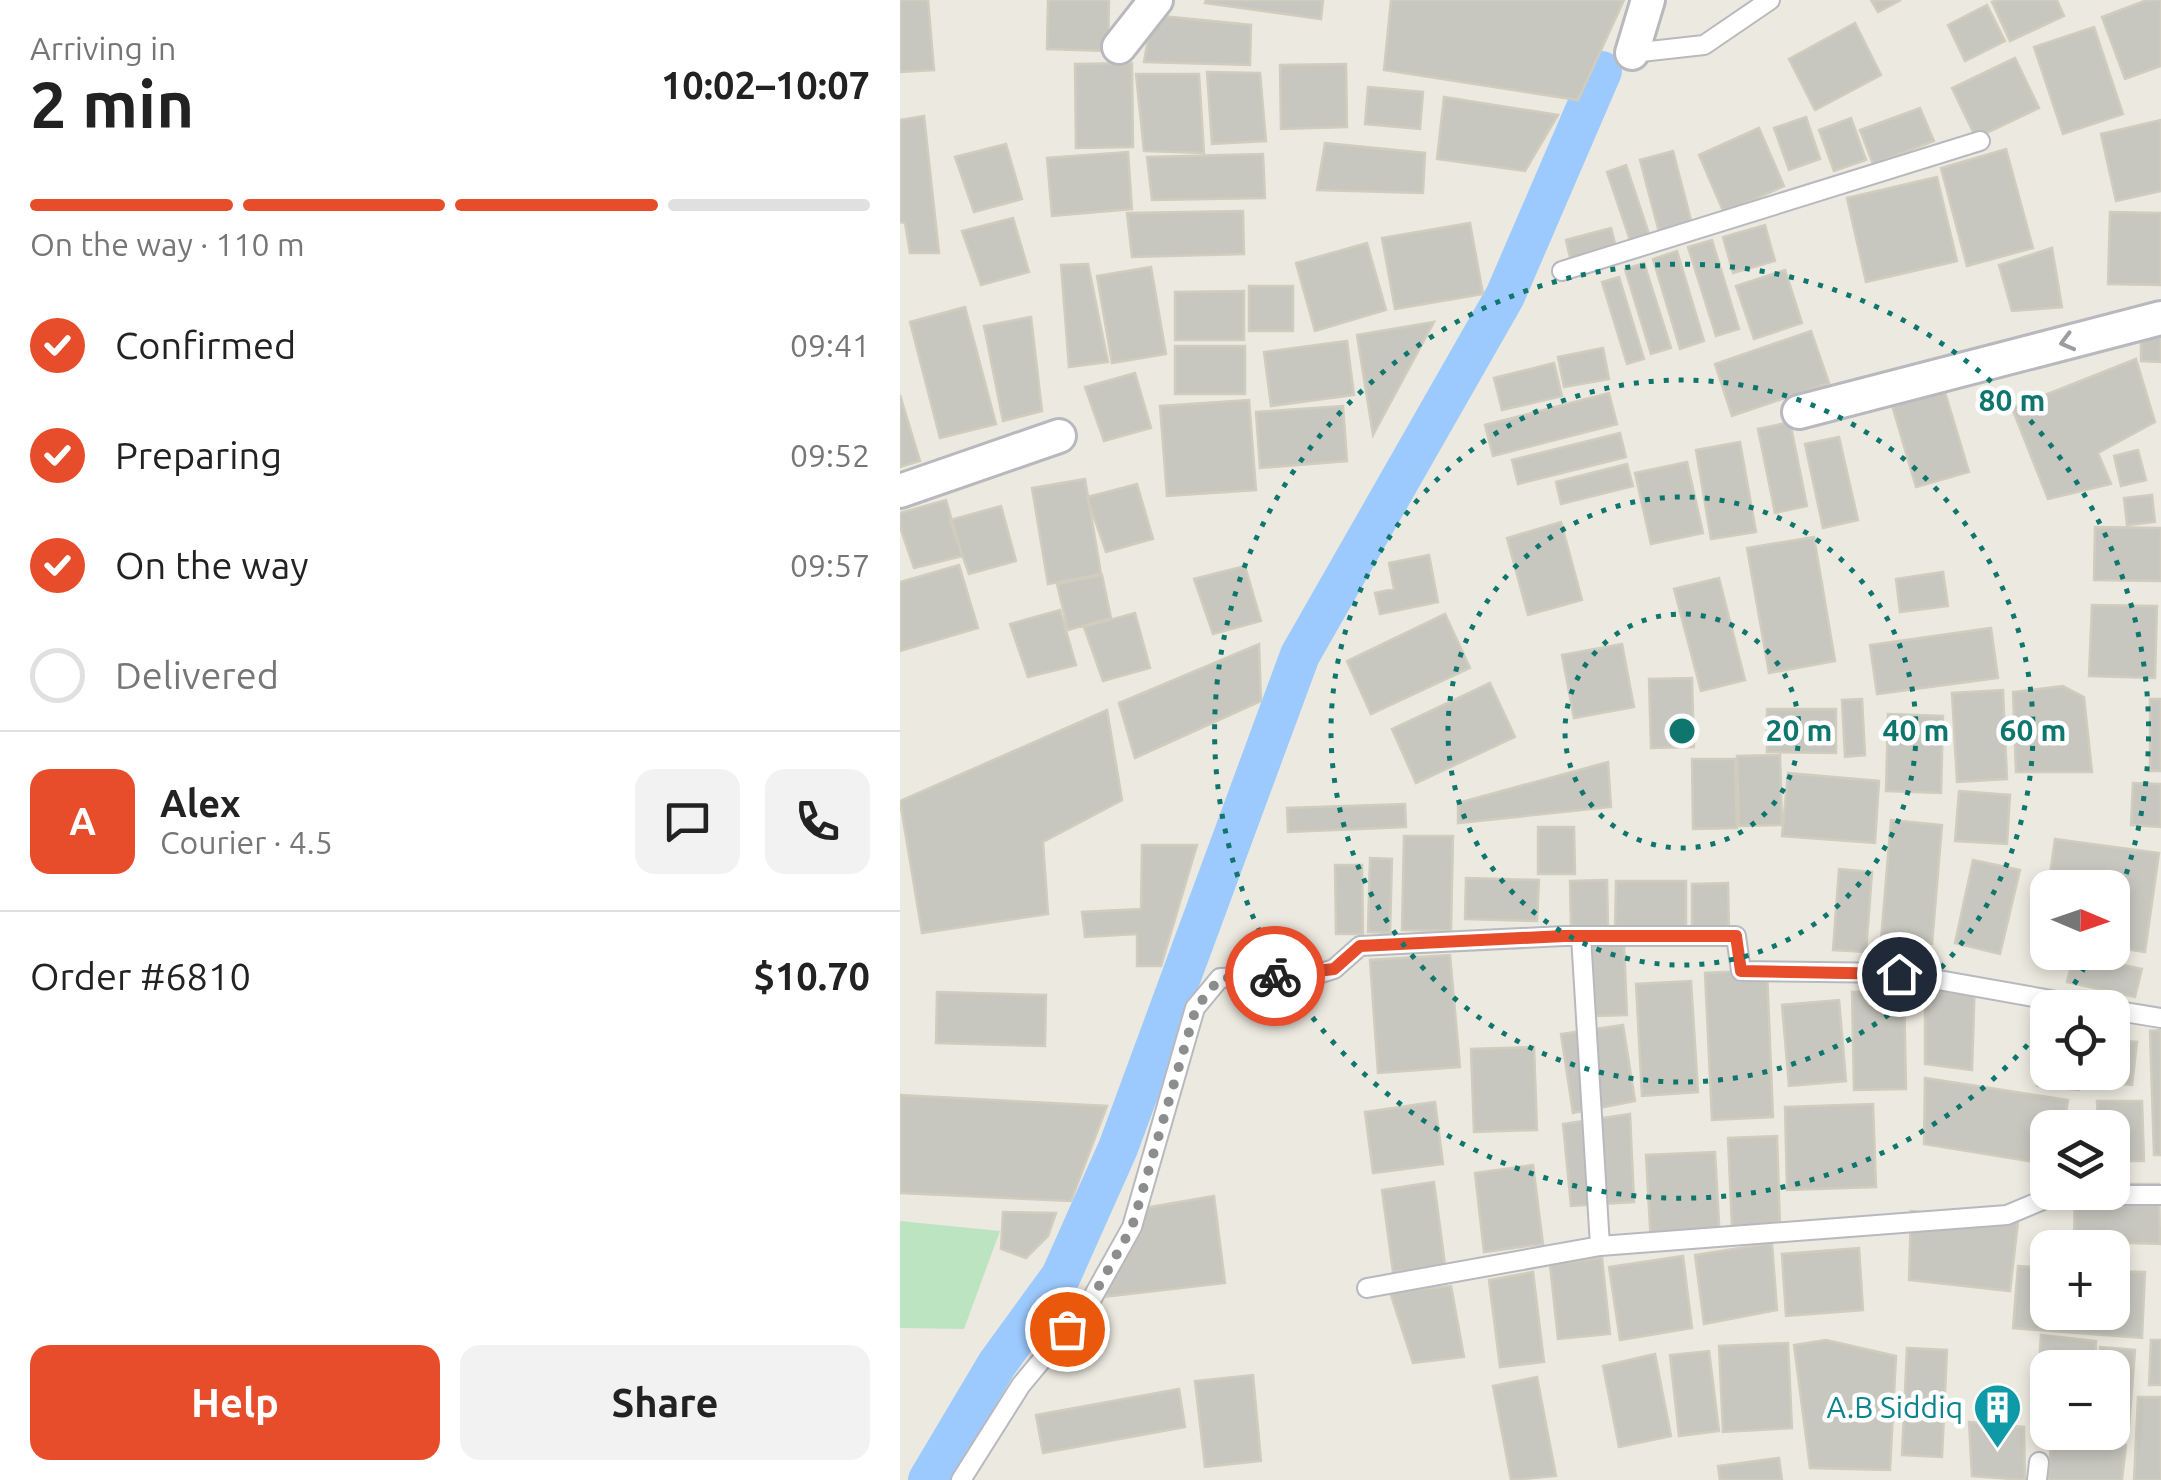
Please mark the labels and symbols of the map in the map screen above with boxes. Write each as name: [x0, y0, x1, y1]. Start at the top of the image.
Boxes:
one-way arrow: [2058, 330, 2075, 351]
text: 80 m: [1979, 383, 2045, 417]
centre of rings: [1664, 713, 1700, 749]
text: 20 m: [1766, 713, 1832, 747]
text: 40 m: [1883, 713, 1949, 747]
text: 60 m: [2000, 713, 2066, 747]
north arrow: [2030, 870, 2130, 970]
courier: [1225, 926, 1325, 1026]
pin: [1857, 932, 1942, 1017]
pin: [1025, 1287, 1110, 1372]
building icon: A.B Siddiq: [1972, 1382, 2024, 1450]
place label: A.B Siddiq: [1826, 1390, 1963, 1424]

